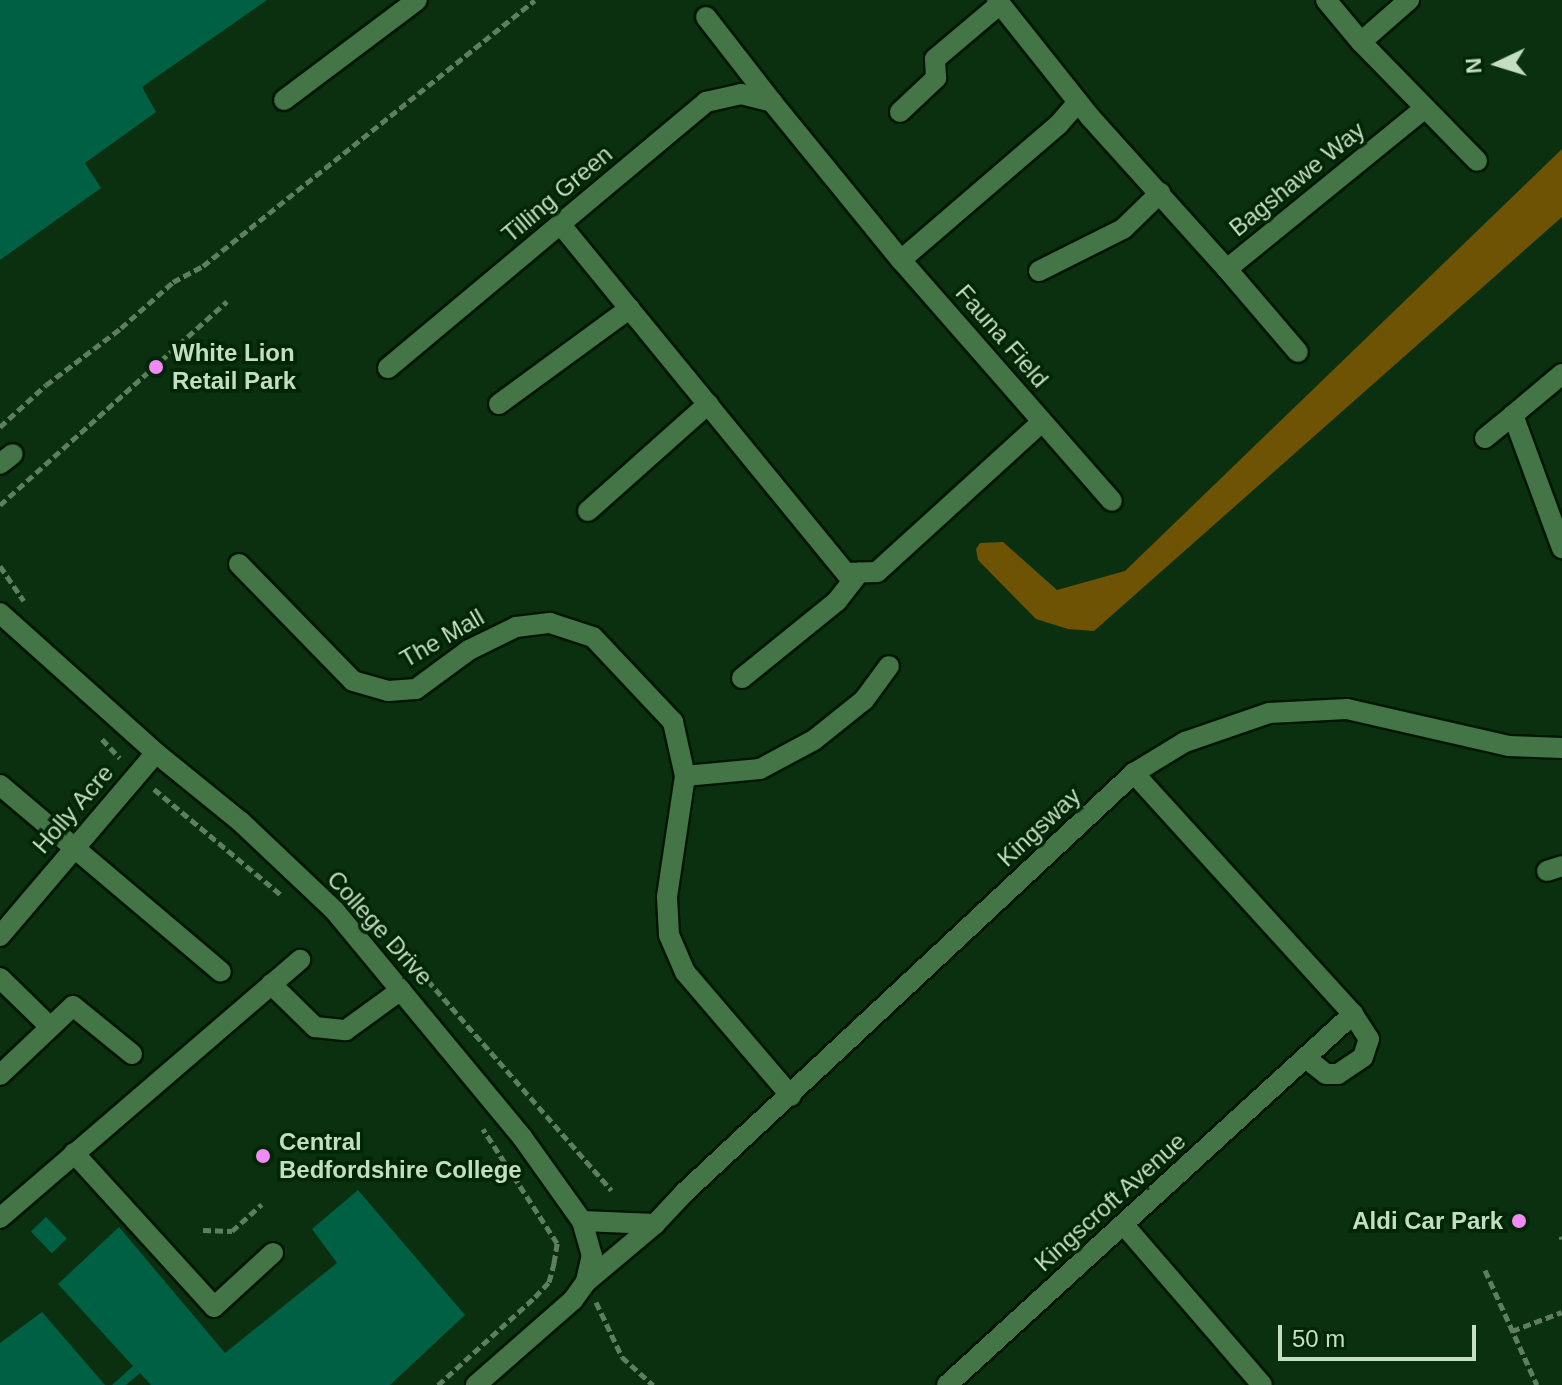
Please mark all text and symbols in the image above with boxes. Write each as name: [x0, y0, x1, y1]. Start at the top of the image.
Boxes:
north arrow: [1458, 24, 1538, 104]
text: N: [1461, 57, 1487, 75]
street label: Bagshawe Way: [1223, 116, 1371, 242]
street label: Tilling Green: [496, 140, 618, 248]
street label: Fauna Field: [950, 279, 1054, 393]
place label: White Lion Retail Park: [172, 339, 296, 395]
marker: White Lion Retail Park: [147, 358, 165, 376]
street label: The Mall: [395, 603, 489, 673]
street label: Holly Acre: [26, 758, 120, 860]
street label: Kingsway: [992, 781, 1086, 873]
street label: College Drive: [321, 865, 439, 991]
street label: Kingscroft Avenue: [1028, 1126, 1192, 1278]
place label: Central Bedfordshire College: [279, 1128, 522, 1184]
marker: Central Bedfordshire College: [254, 1147, 272, 1165]
place label: Aldi Car Park: [1352, 1207, 1503, 1235]
marker: Aldi Car Park: [1510, 1212, 1528, 1230]
scale bar: [1282, 1309, 1480, 1359]
text: 50 m: [1292, 1325, 1345, 1352]

